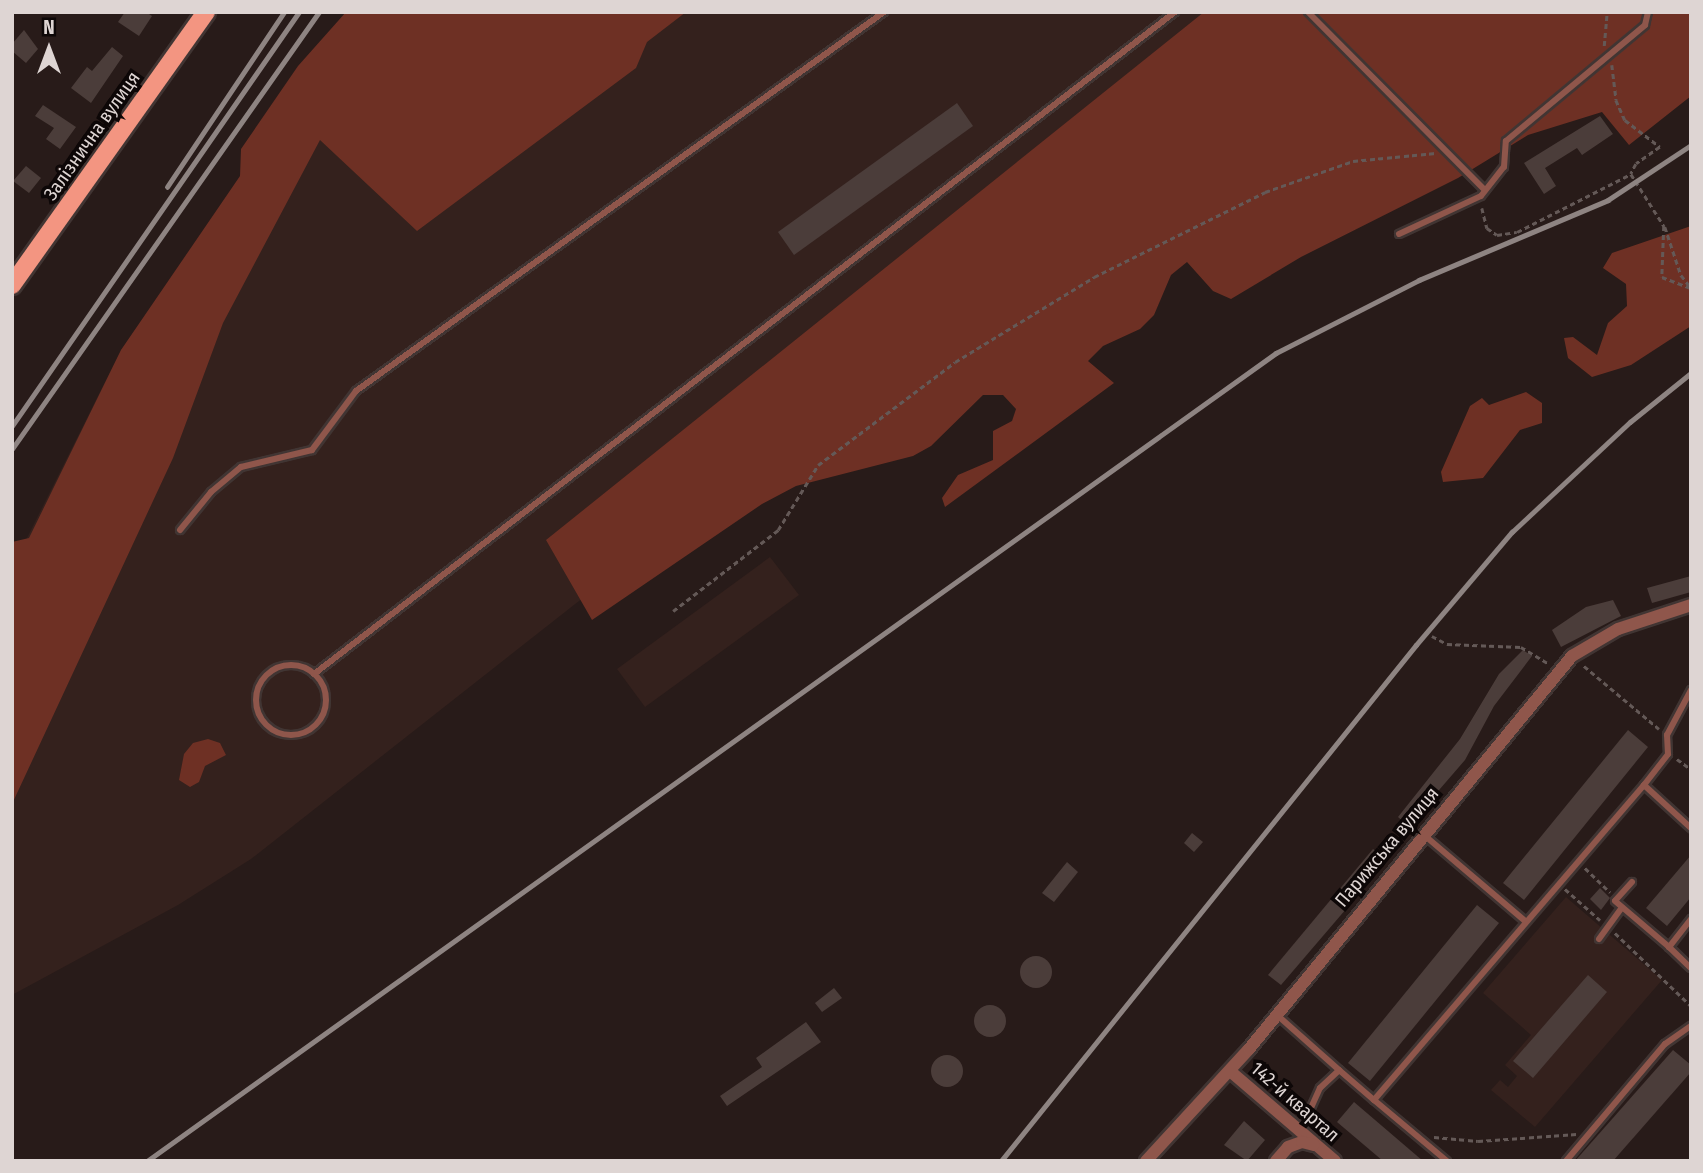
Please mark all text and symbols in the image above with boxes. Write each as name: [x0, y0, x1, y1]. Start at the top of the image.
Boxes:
north arrow: [14, 14, 84, 84]
text: N: [43, 16, 55, 39]
street label: Залізнична вулиця: [39, 67, 145, 205]
street label: Парижська вулиця: [1330, 782, 1444, 912]
street label: 142-й квартал: [1246, 1057, 1344, 1147]

